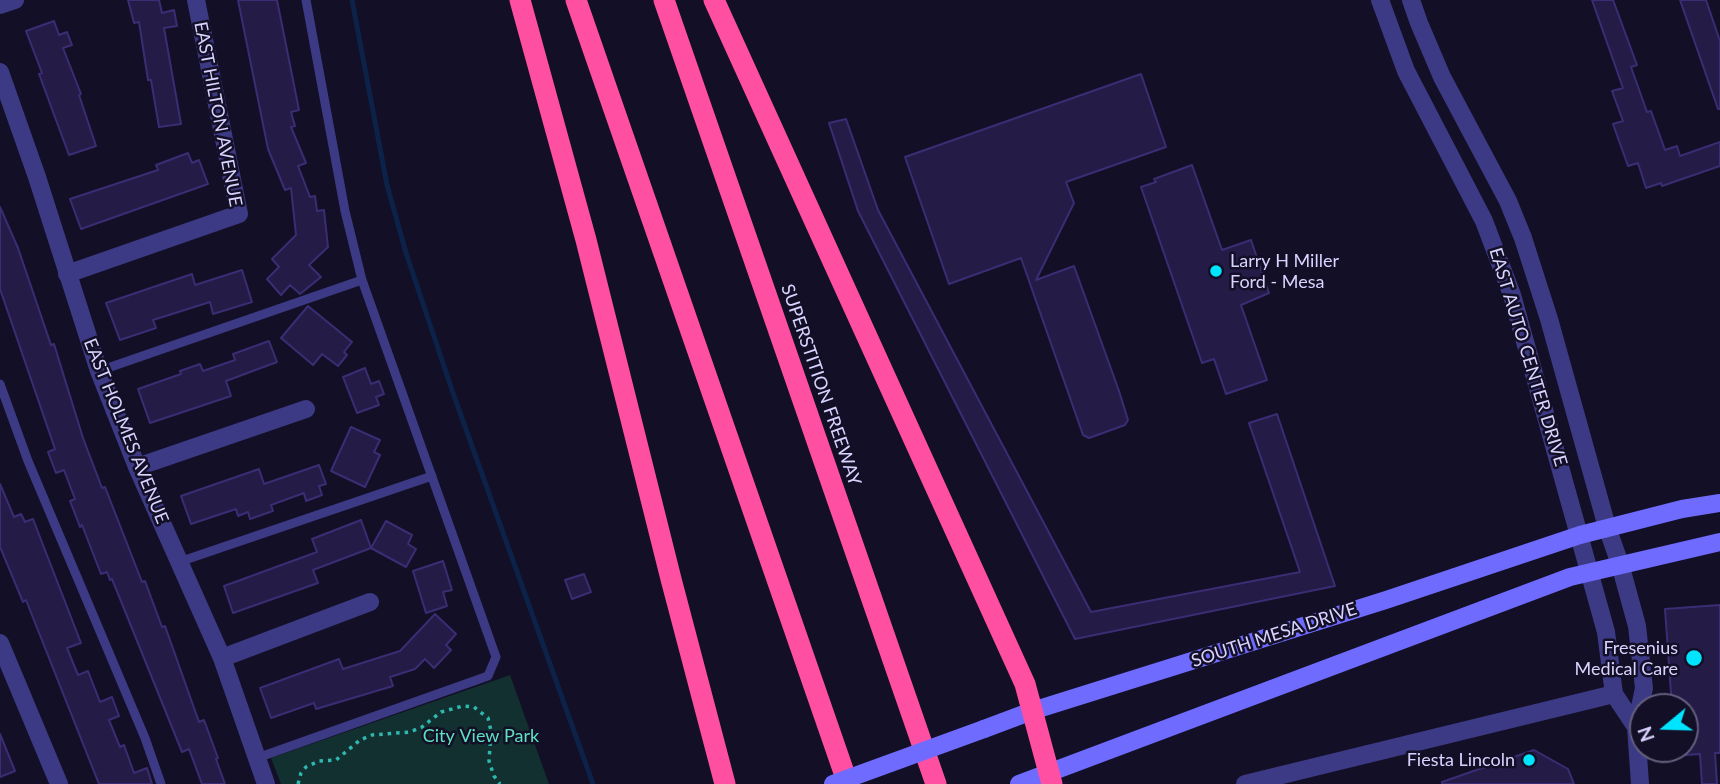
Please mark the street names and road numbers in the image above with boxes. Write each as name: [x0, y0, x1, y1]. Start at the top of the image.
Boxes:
street label: EAST HILTON AVENUE: [189, 20, 247, 208]
street label: EAST AUTO CENTER DRIVE: [1484, 245, 1572, 469]
street label: SUPERSTITION FREEWAY: [776, 281, 866, 489]
street label: EAST HOLMES AVENUE: [79, 335, 173, 527]
street label: SOUTH MESA DRIVE: [1189, 598, 1359, 672]

